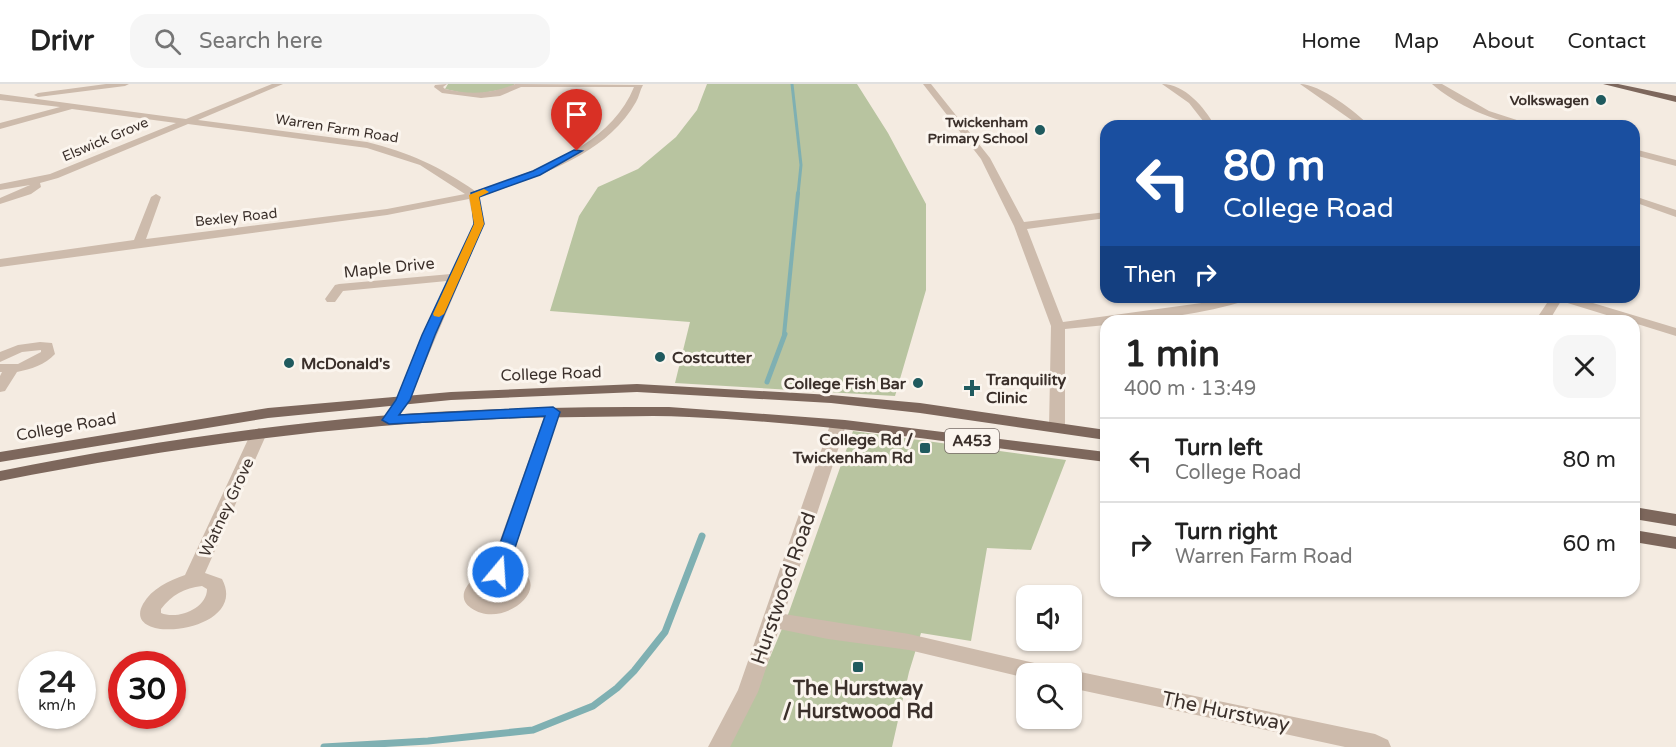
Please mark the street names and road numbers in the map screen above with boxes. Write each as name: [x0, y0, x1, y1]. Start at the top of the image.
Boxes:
street label: Warren Farm Road: [274, 110, 400, 147]
street label: Elswick Grove: [60, 114, 151, 165]
street label: Bexley Road: [194, 205, 278, 230]
street label: Maple Drive: [343, 253, 435, 283]
street label: College Road: [500, 362, 602, 386]
street label: College Road: [15, 408, 118, 446]
road number: A453: [945, 429, 999, 453]
street label: Watney Grove: [195, 455, 259, 560]
street label: Hurstwood Road: [747, 509, 821, 668]
street label: The Hurstway: [1160, 687, 1292, 737]

